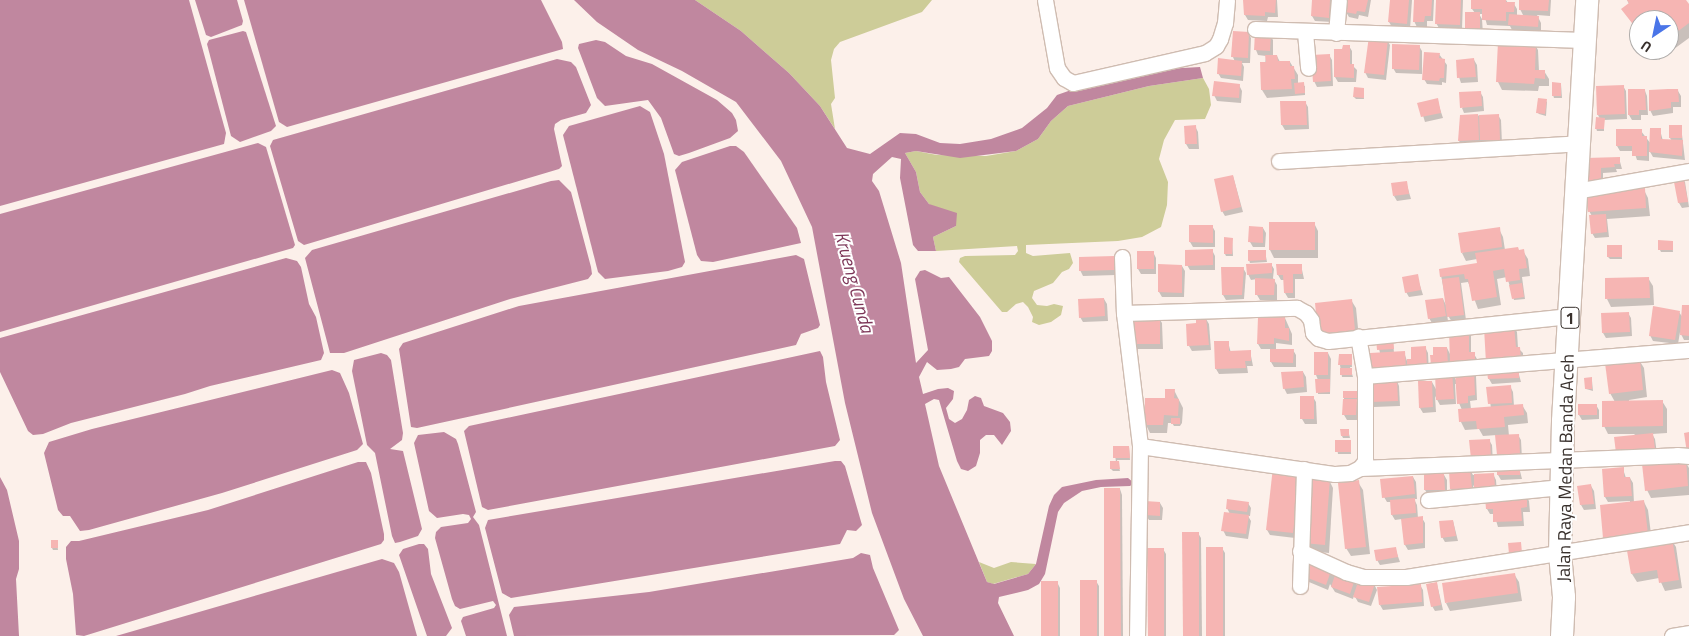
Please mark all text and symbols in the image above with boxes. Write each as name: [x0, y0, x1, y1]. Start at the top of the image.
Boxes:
north arrow: [1629, 10, 1679, 60]
text: U: [1636, 36, 1656, 58]
water label: Krueng Cunda: [831, 229, 879, 335]
road number: 1: [1560, 304, 1580, 332]
street label: Jalan Raya Medan Banda Aceh: [1553, 354, 1579, 582]

